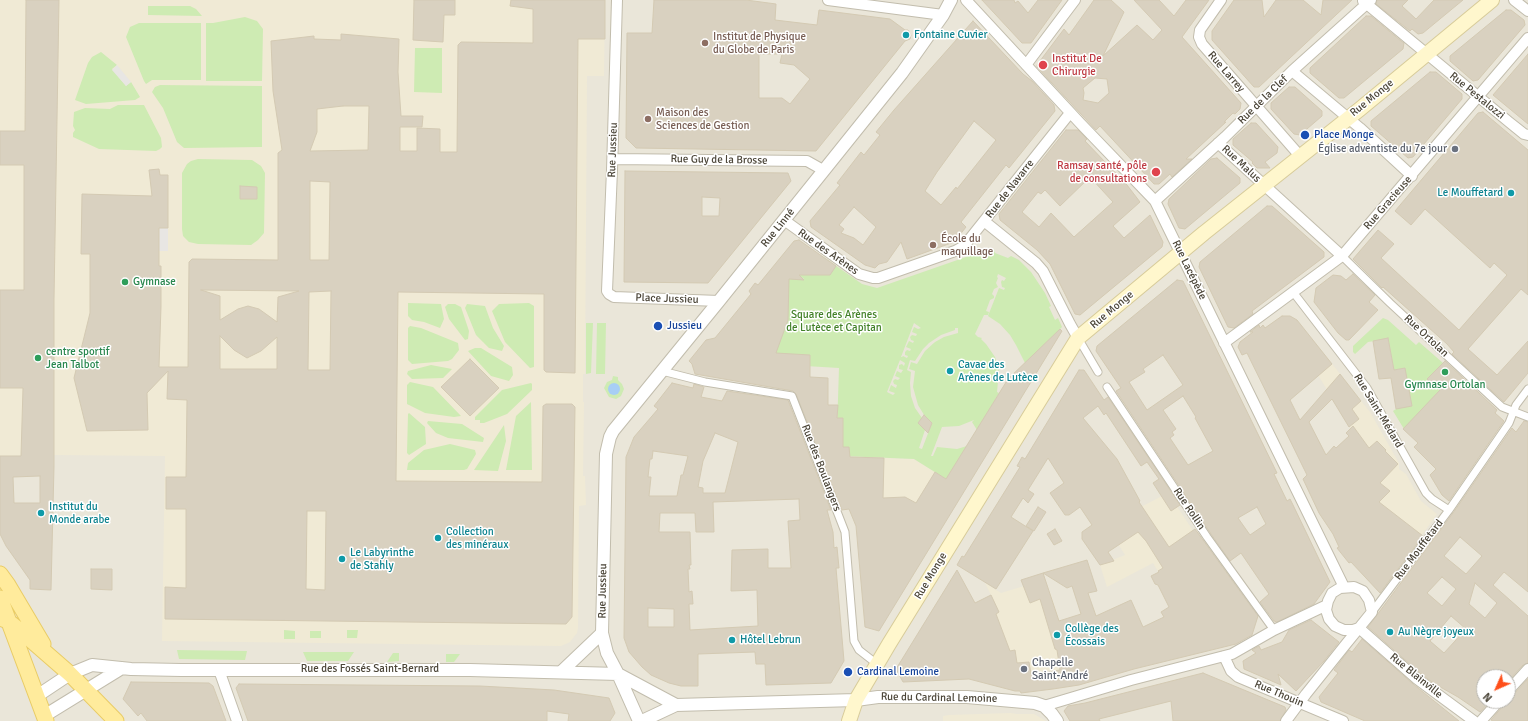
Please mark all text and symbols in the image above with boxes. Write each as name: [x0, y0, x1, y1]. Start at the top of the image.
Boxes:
place label: Fontaine Cuvier: [914, 28, 987, 42]
place label: Institut de Physique du Globe de Paris: [713, 30, 806, 56]
marker: Fontaine Cuvier: [901, 30, 911, 40]
marker: Institut de Physique du Globe de Paris: [700, 38, 710, 48]
street label: Rue Larrey: [1205, 49, 1247, 95]
place label: Institut De Chirurgie: [1052, 52, 1102, 78]
marker: Institut De Chirurgie: [1037, 59, 1049, 71]
street label: Rue Pestalozzi: [1447, 70, 1507, 122]
street label: Rue de la Clef: [1235, 73, 1291, 127]
street label: Rue Monge: [1348, 76, 1396, 120]
place label: Maison des Sciences de Gestion: [656, 106, 750, 132]
marker: Maison des Sciences de Gestion: [643, 114, 653, 124]
street label: Rue Jussieu: [605, 122, 621, 178]
place label: Place Monge: [1314, 128, 1374, 142]
marker: Place Monge: [1299, 129, 1311, 141]
place label: Église adventiste du 7e jour: [1318, 142, 1447, 156]
street label: Rue Malus: [1219, 143, 1263, 185]
marker: Église adventiste du 7e jour: [1450, 144, 1460, 154]
street label: Rue Guy de la Brosse: [670, 153, 768, 167]
street label: Rue de Navarre: [983, 157, 1037, 221]
place label: Ramsay santé, pôle de consultations: [1057, 159, 1147, 185]
marker: Ramsay santé, pôle de consultations: [1150, 166, 1162, 178]
street label: Rue Gracieuse: [1361, 173, 1415, 233]
place label: Le Mouffetard: [1437, 186, 1503, 200]
marker: Le Mouffetard: [1506, 188, 1516, 198]
street label: Rue Linné: [758, 206, 798, 250]
street label: Rue des Arènes: [795, 226, 861, 278]
place label: École du maquillage: [941, 232, 993, 258]
street label: Rue Lacépède: [1169, 238, 1209, 302]
marker: École du maquillage: [928, 240, 938, 250]
place label: Gymnase: [133, 275, 176, 289]
marker: Gymnase: [120, 277, 130, 287]
street label: Rue Monge: [1088, 288, 1136, 332]
street label: Place Jussieu: [635, 291, 699, 307]
park label: Square des Arènes de Lutèce et Capitan: [786, 308, 882, 334]
street label: Rue Ortolan: [1401, 312, 1451, 360]
place label: Jussieu: [667, 319, 702, 333]
marker: Jussieu: [652, 320, 664, 332]
place label: centre sportif Jean Talbot: [46, 345, 109, 371]
marker: centre sportif Jean Talbot: [33, 353, 43, 363]
place label: Cavae des Arènes de Lutèce: [958, 358, 1038, 384]
marker: Cavae des Arènes de Lutèce: [945, 366, 955, 376]
marker: Gymnase Ortolan: [1440, 367, 1450, 377]
street label: Rue Saint-Médard: [1351, 371, 1405, 451]
place label: Gymnase Ortolan: [1404, 378, 1486, 392]
street label: Rue des Boulangers: [798, 423, 844, 513]
street label: Rue Rollin: [1170, 486, 1208, 532]
place label: Institut du Monde arabe: [49, 500, 110, 526]
marker: Institut du Monde arabe: [36, 508, 46, 518]
street label: Rue Mouffetard: [1392, 517, 1446, 583]
place label: Collection des minéraux: [446, 525, 508, 551]
marker: Collection des minéraux: [433, 533, 443, 543]
place label: Le Labyrinthe de Stahly: [350, 546, 414, 572]
street label: Rue Monge: [912, 550, 950, 602]
marker: Le Labyrinthe de Stahly: [337, 554, 347, 564]
street label: Rue Jussieu: [596, 563, 610, 619]
place label: Collège des Écossais: [1065, 622, 1119, 648]
place label: Au Nègre joyeux: [1398, 625, 1474, 639]
marker: Au Nègre joyeux: [1385, 627, 1395, 637]
marker: Collège des Écossais: [1052, 630, 1062, 640]
place label: Hôtel Lebrun: [740, 633, 801, 647]
marker: Hôtel Lebrun: [727, 635, 737, 645]
street label: Rue Blainville: [1387, 651, 1445, 701]
place label: Chapelle Saint-André: [1032, 656, 1088, 682]
street label: Rue des Fossés Saint-Bernard: [301, 662, 439, 676]
marker: Chapelle Saint-André: [1019, 664, 1029, 674]
place label: Cardinal Lemoine: [857, 665, 939, 679]
marker: Cardinal Lemoine: [842, 666, 854, 678]
north arrow: [1476, 669, 1516, 709]
street label: Rue Thouin: [1252, 678, 1306, 710]
street label: Rue du Cardinal Lemoine: [881, 690, 997, 706]
text: N: [1481, 690, 1495, 704]

